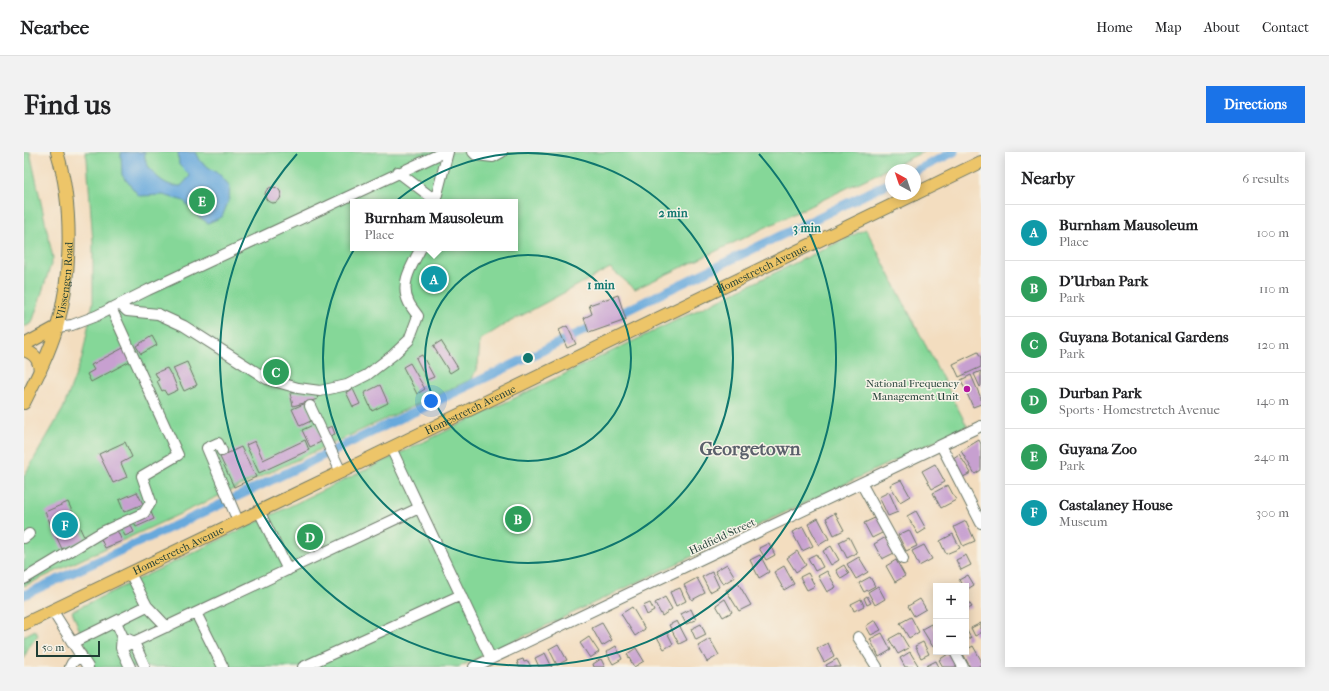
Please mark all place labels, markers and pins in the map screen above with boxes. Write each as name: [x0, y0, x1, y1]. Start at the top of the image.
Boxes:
pin: E: [189, 186, 215, 216]
pin: A: [421, 264, 447, 294]
centre of rings: [521, 351, 535, 365]
pin: C: [263, 357, 289, 387]
place label: National Frequency Management Unit: [866, 377, 960, 403]
marker: National Frequency Management Unit: [962, 384, 972, 394]
pin: B: [505, 504, 531, 534]
pin: F: [52, 510, 78, 540]
pin: D: [297, 522, 323, 552]

